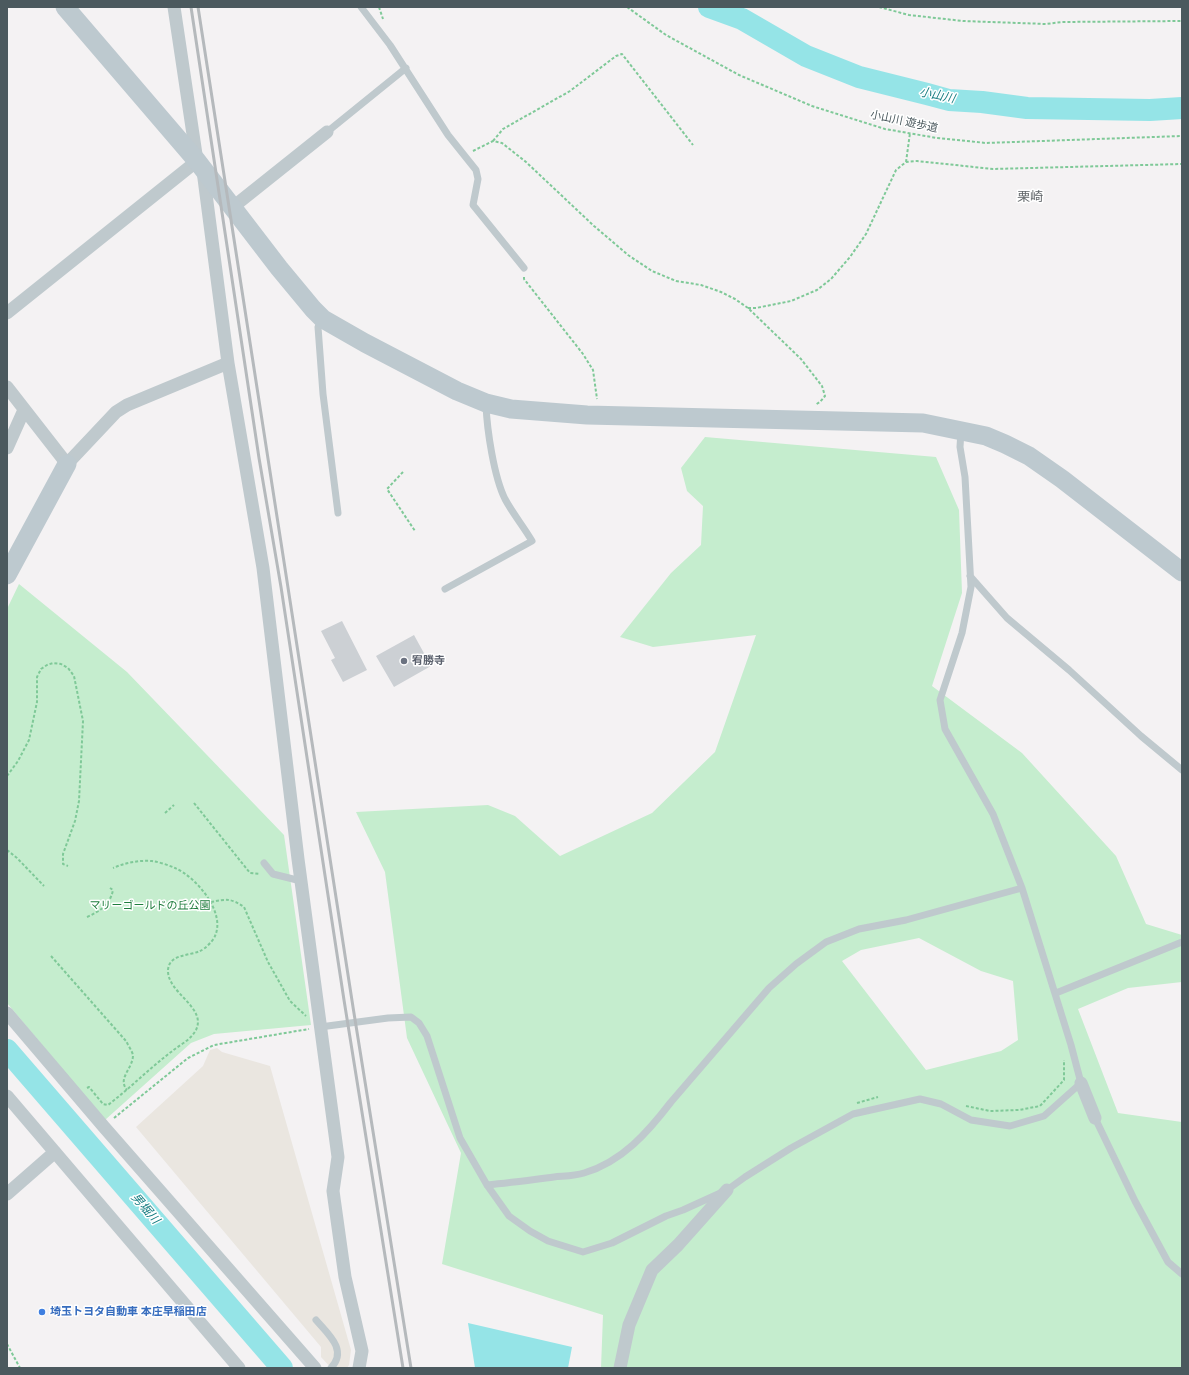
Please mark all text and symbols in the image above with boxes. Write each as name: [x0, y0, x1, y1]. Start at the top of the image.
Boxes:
water label: 小山川: [918, 85, 956, 107]
street label: 小山川 遊歩道: [869, 108, 939, 136]
district label: 栗崎: [1017, 190, 1043, 206]
place label: 宥勝寺: [412, 654, 445, 668]
marker: 宥勝寺: [399, 656, 409, 666]
park label: マリーゴールドの丘公園: [90, 899, 210, 913]
water label: 男堀川: [128, 1191, 162, 1227]
place label: 埼玉トヨタ自動車 本庄早稲田店: [50, 1305, 207, 1319]
marker: 埼玉トヨタ自動車 本庄早稲田店: [37, 1307, 47, 1317]

